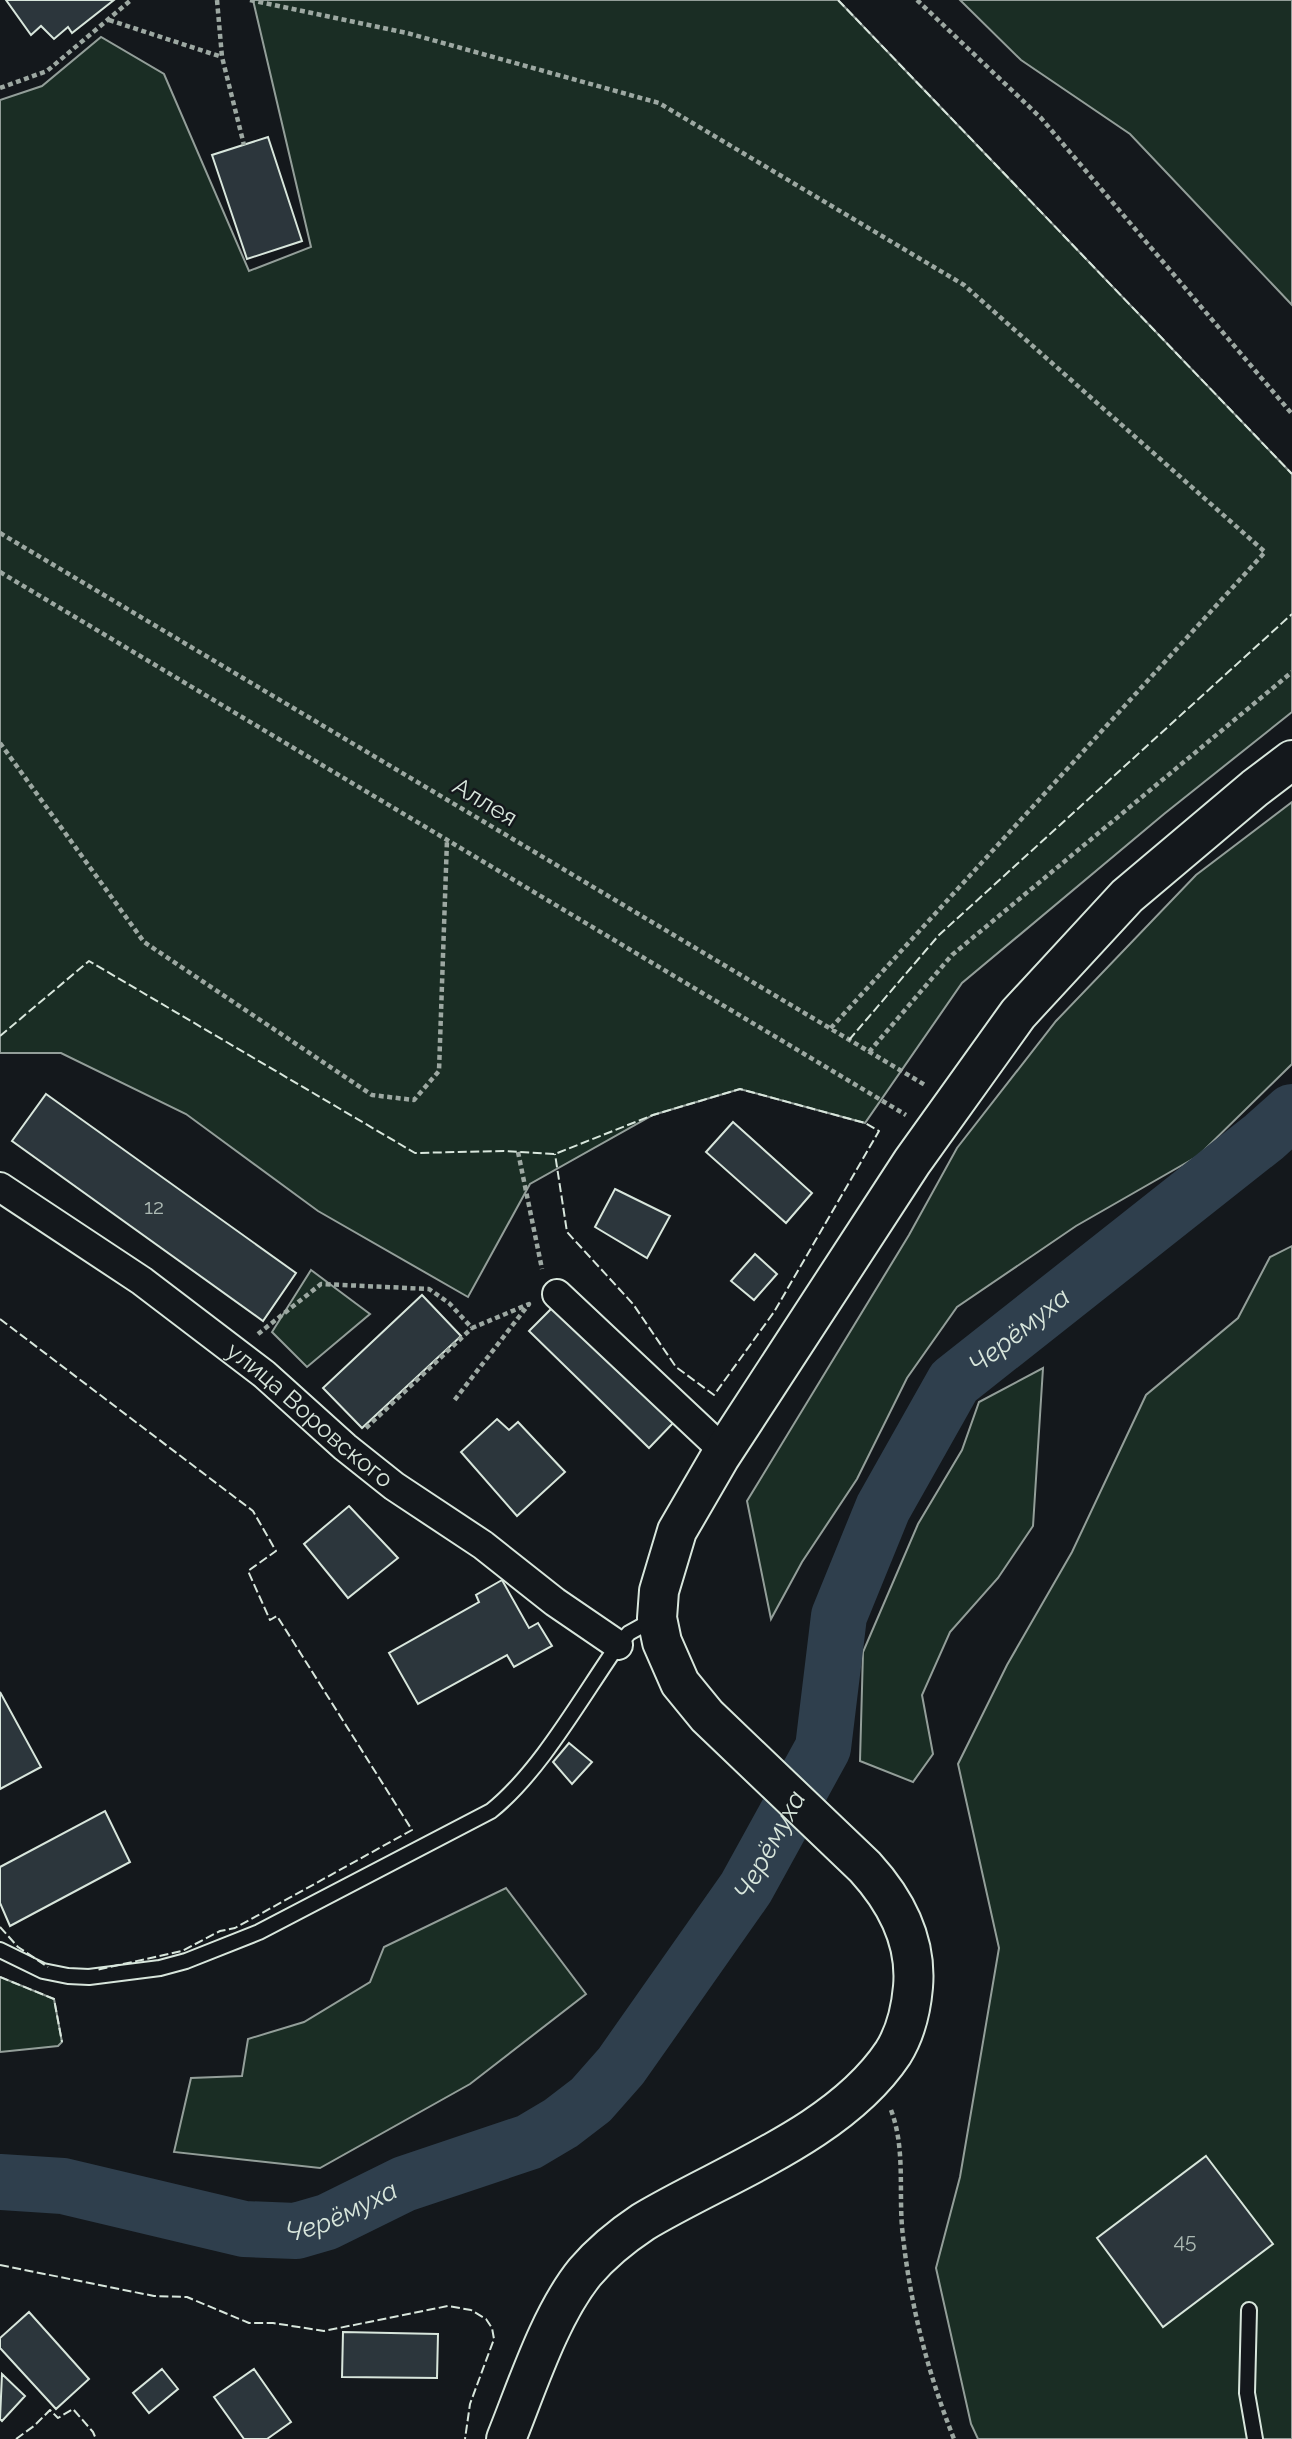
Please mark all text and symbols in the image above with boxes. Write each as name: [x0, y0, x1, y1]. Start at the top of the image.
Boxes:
street label: Аллея: [448, 771, 523, 832]
house number: 12: [144, 1194, 164, 1219]
water label: Черёмуха: [963, 1282, 1075, 1380]
street label: улица Воровского: [221, 1336, 399, 1493]
water label: Черёмуха: [727, 1785, 812, 1906]
water label: Черёмуха: [284, 2175, 402, 2246]
house number: 45: [1174, 2228, 1196, 2253]

